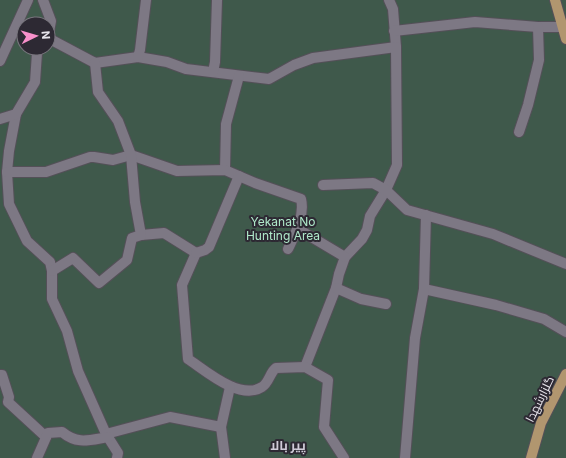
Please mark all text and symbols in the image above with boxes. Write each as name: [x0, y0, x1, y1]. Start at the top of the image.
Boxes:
north arrow: [16, 16, 56, 56]
text: N: [39, 30, 53, 40]
park label: Yekanat No Hunting Area: [246, 214, 320, 243]
street label: گلزارشهدا: [522, 373, 557, 424]
district label: پیر بالا: [270, 437, 306, 455]

